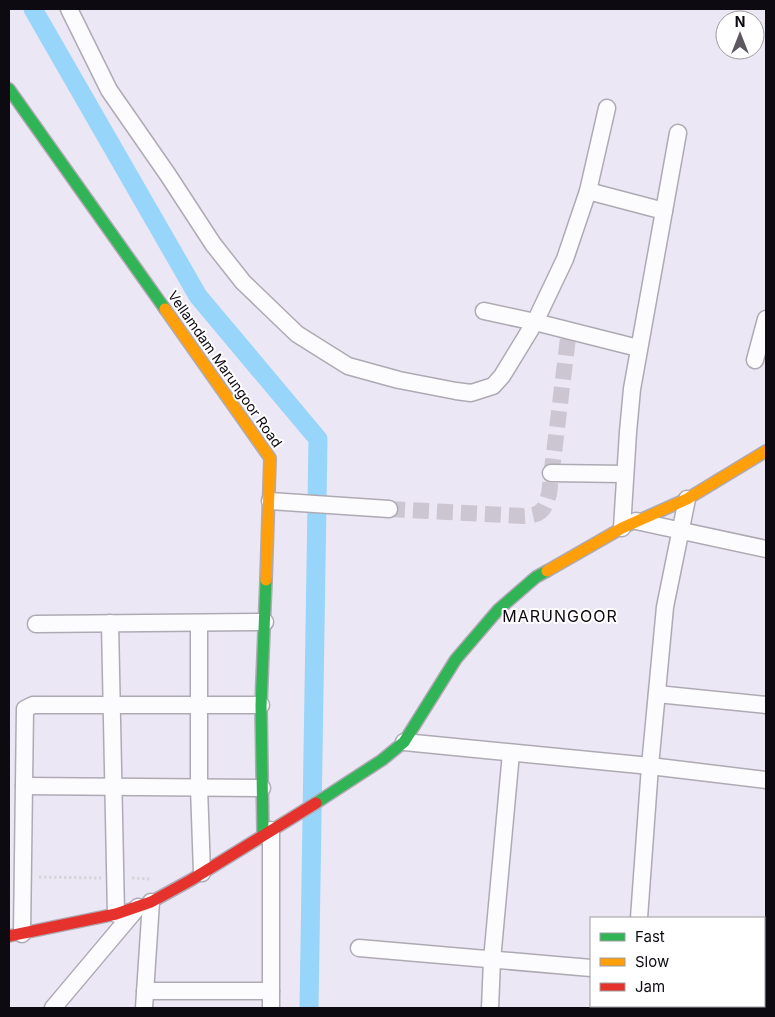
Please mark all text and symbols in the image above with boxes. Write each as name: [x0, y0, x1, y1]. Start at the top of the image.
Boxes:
north arrow: [715, 10, 765, 60]
text: N: [735, 13, 745, 30]
street label: Vellamdam Marungoor Road: [165, 287, 286, 450]
district label: MARUNGOOR: [502, 606, 618, 626]
legend: [590, 917, 765, 1007]
text: Fast: [635, 927, 665, 946]
text: Slow: [635, 952, 669, 971]
text: Jam: [635, 977, 665, 996]

